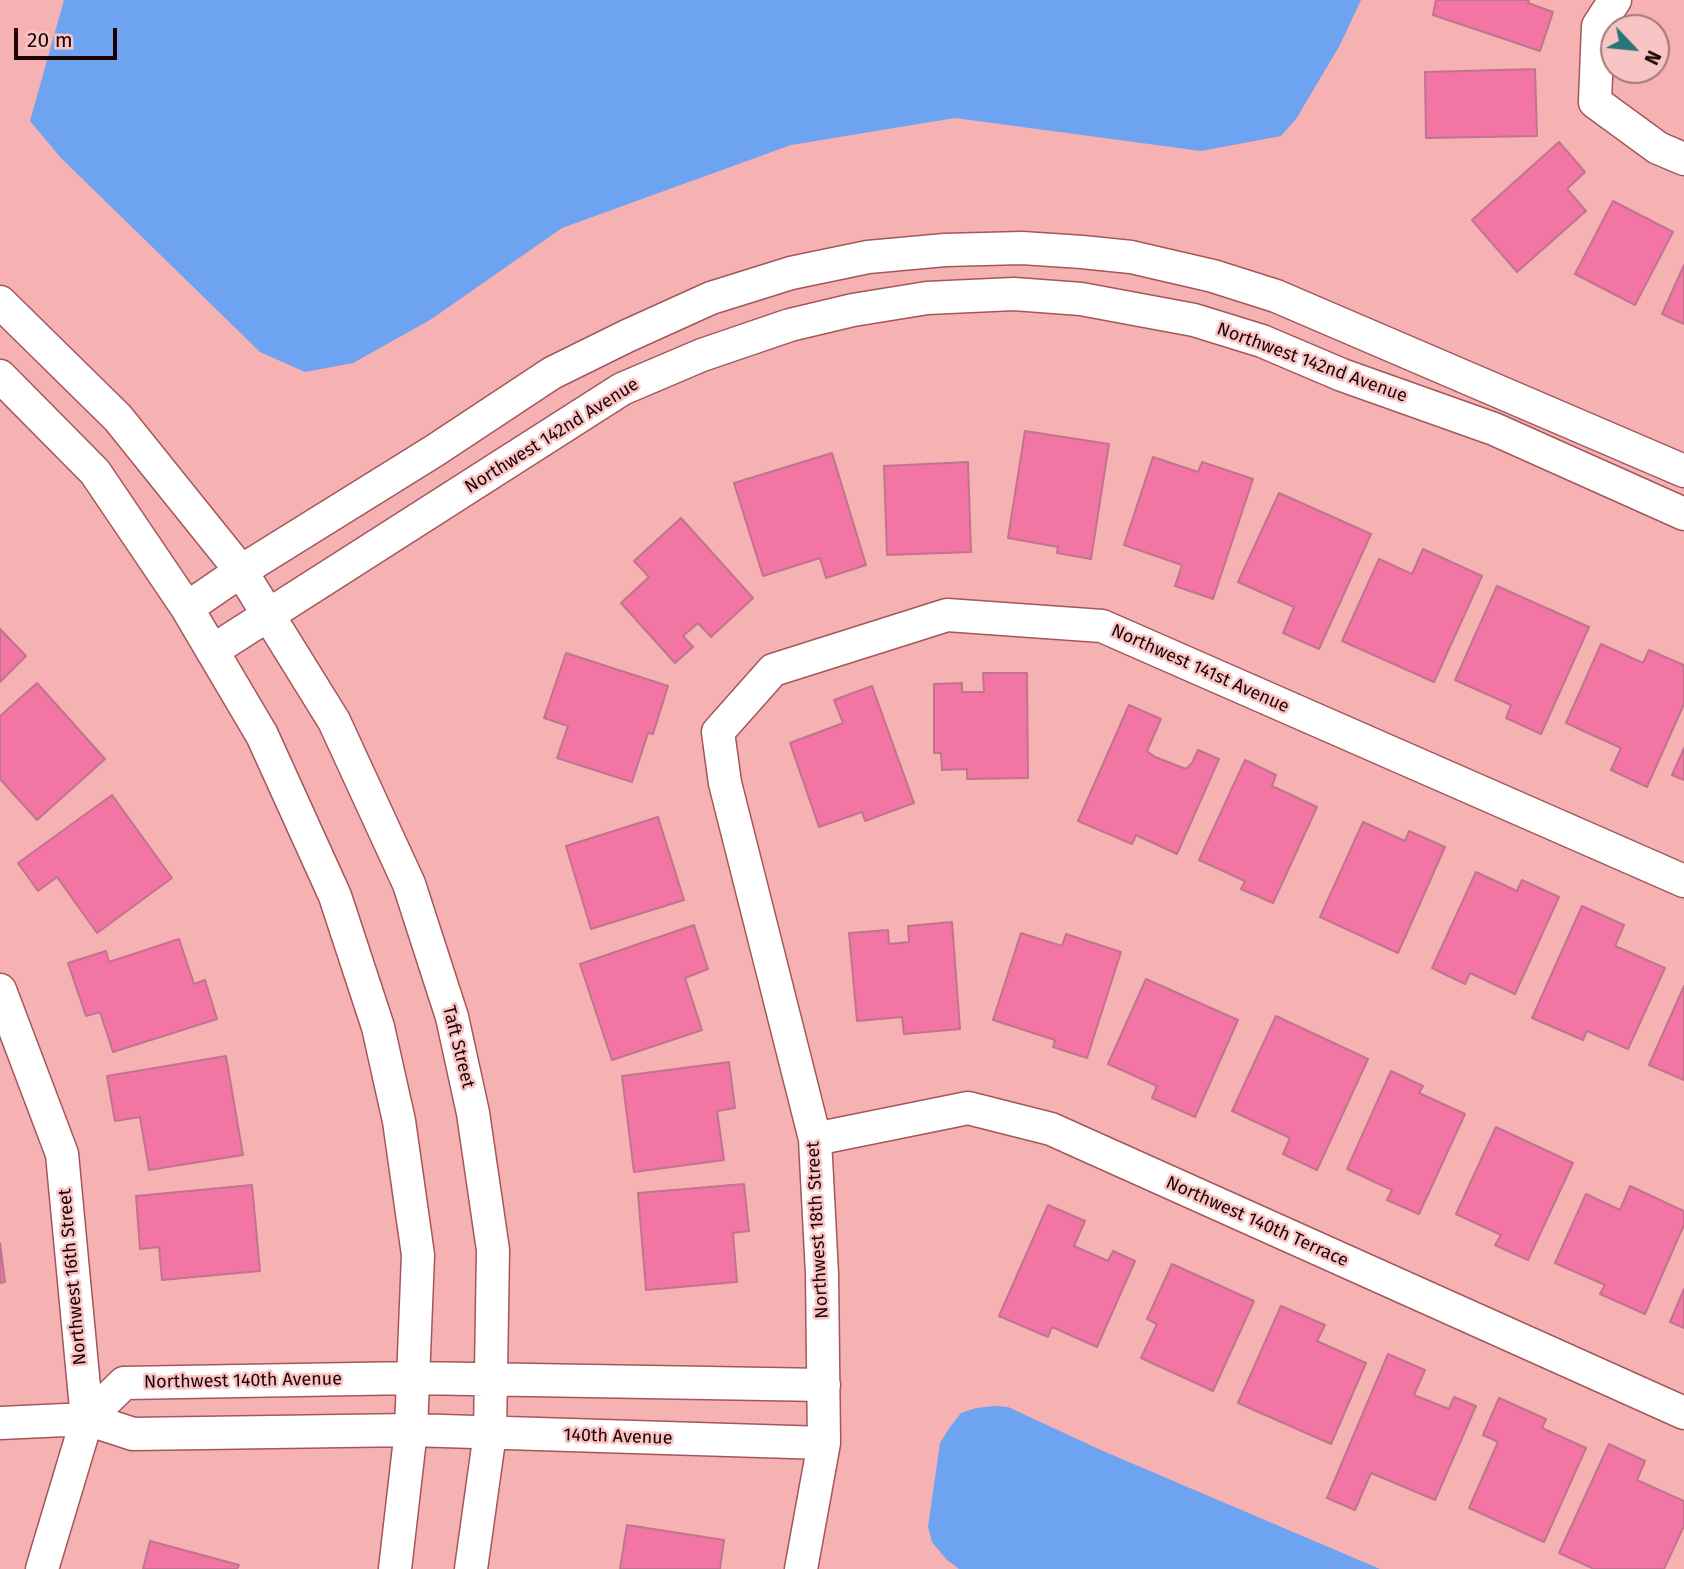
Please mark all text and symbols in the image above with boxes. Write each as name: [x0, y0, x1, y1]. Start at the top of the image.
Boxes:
scale bar: [18, 14, 121, 58]
north arrow: [1600, 14, 1670, 84]
text: 20 m: [27, 27, 73, 53]
text: N: [1639, 47, 1666, 68]
street label: Northwest 142nd Avenue: [1214, 318, 1410, 408]
street label: Northwest 142nd Avenue: [461, 374, 643, 498]
street label: Northwest 141st Avenue: [1108, 620, 1292, 718]
street label: Taft Street: [437, 1003, 479, 1091]
street label: Northwest 18th Street: [803, 1141, 833, 1319]
street label: Northwest 140th Terrace: [1162, 1172, 1352, 1272]
street label: Northwest 16th Street: [55, 1188, 91, 1366]
street label: Northwest 140th Avenue: [144, 1368, 342, 1394]
street label: 140th Avenue: [563, 1424, 673, 1450]

